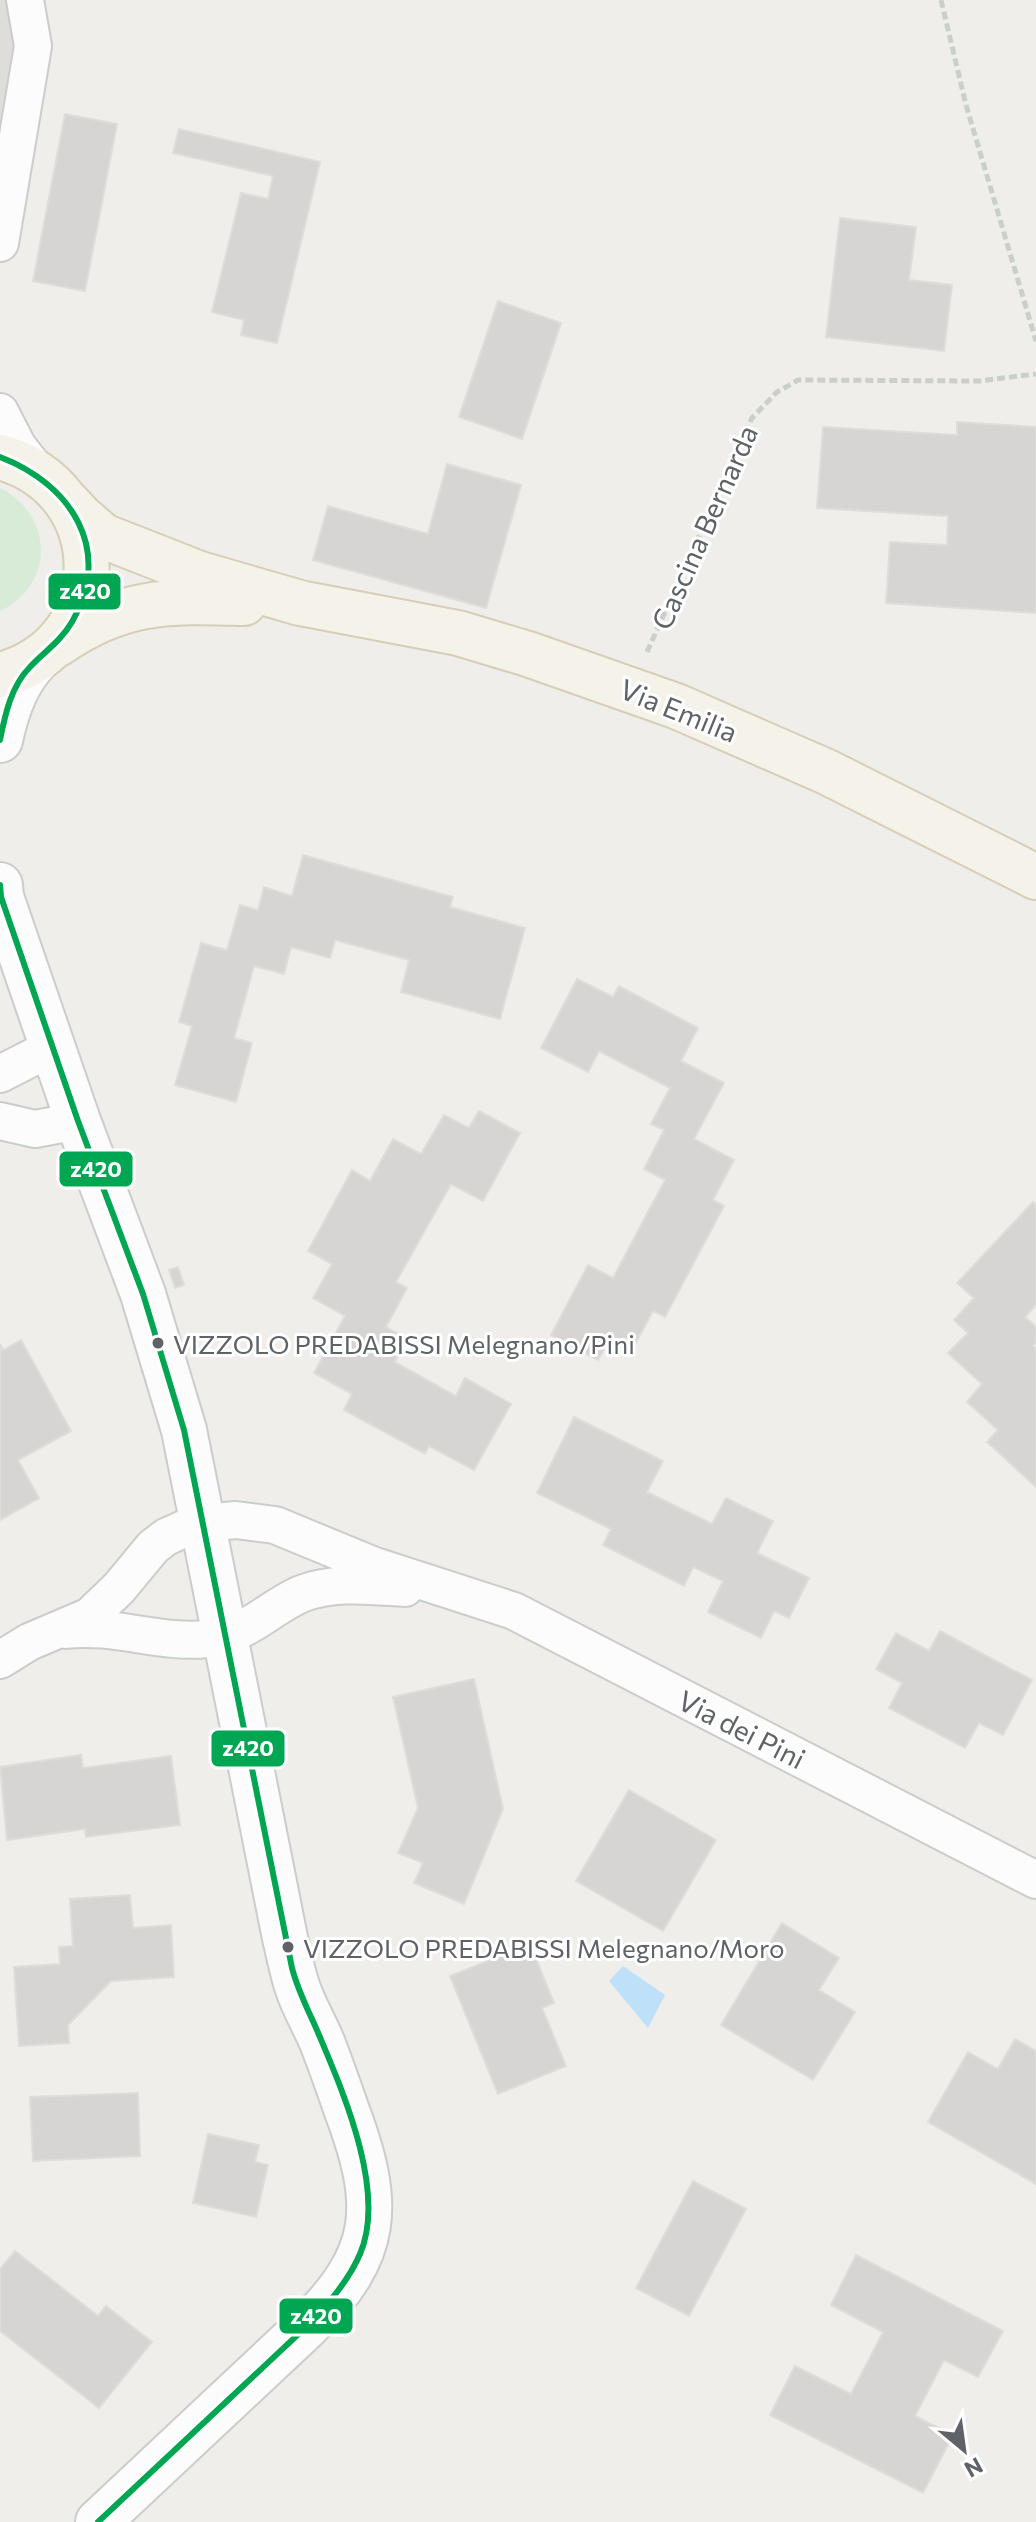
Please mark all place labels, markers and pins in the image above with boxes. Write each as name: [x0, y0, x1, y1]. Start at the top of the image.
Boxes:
place label: VIZZOLO PREDABISSI Melegnano/Pini: [173, 1328, 635, 1359]
marker: VIZZOLO PREDABISSI Melegnano/Pini: [150, 1335, 166, 1351]
place label: VIZZOLO PREDABISSI Melegnano/Moro: [303, 1932, 785, 1963]
marker: VIZZOLO PREDABISSI Melegnano/Moro: [280, 1939, 296, 1955]

